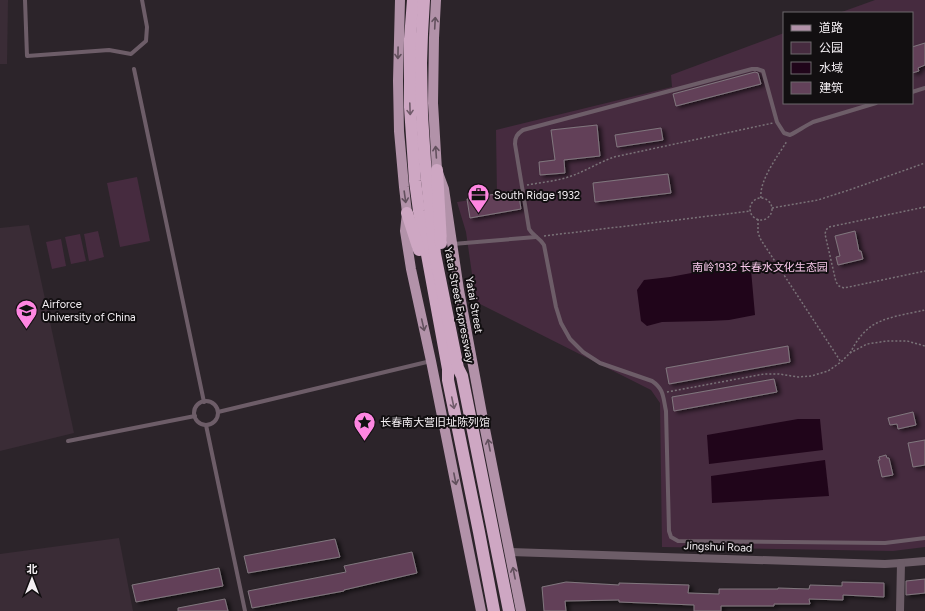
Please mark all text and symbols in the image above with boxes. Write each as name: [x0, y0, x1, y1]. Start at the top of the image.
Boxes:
legend: [783, 12, 913, 104]
one-way arrow: [431, 17, 439, 30]
text: 道路: [819, 21, 843, 35]
text: 公园: [819, 41, 843, 55]
one-way arrow: [394, 46, 402, 59]
text: 水域: [819, 61, 843, 75]
text: 建筑: [819, 81, 843, 95]
one-way arrow: [407, 102, 414, 115]
one-way arrow: [432, 146, 439, 159]
office icon: South Ridge 1932: [465, 182, 491, 215]
place label: South Ridge 1932: [494, 189, 580, 202]
one-way arrow: [401, 190, 409, 203]
street label: Yatai Street Expressway: [441, 246, 477, 364]
park label: 南岭1932 长春水文化生态园: [692, 261, 828, 274]
street label: Yatai Street: [463, 276, 485, 334]
school or university icon: Airforce University of China: [13, 297, 39, 330]
place label: Airforce University of China: [42, 298, 136, 324]
one-way arrow: [419, 318, 427, 331]
one-way arrow: [449, 396, 457, 409]
place icon: 长春南大营旧址陈列馆: [352, 409, 378, 442]
place label: 长春南大营旧址陈列馆: [380, 416, 490, 429]
one-way arrow: [484, 439, 492, 452]
one-way arrow: [451, 472, 459, 485]
street label: Jingshui Road: [683, 539, 753, 555]
north arrow: [12, 559, 52, 599]
text: 北: [27, 563, 38, 576]
one-way arrow: [510, 567, 518, 580]

